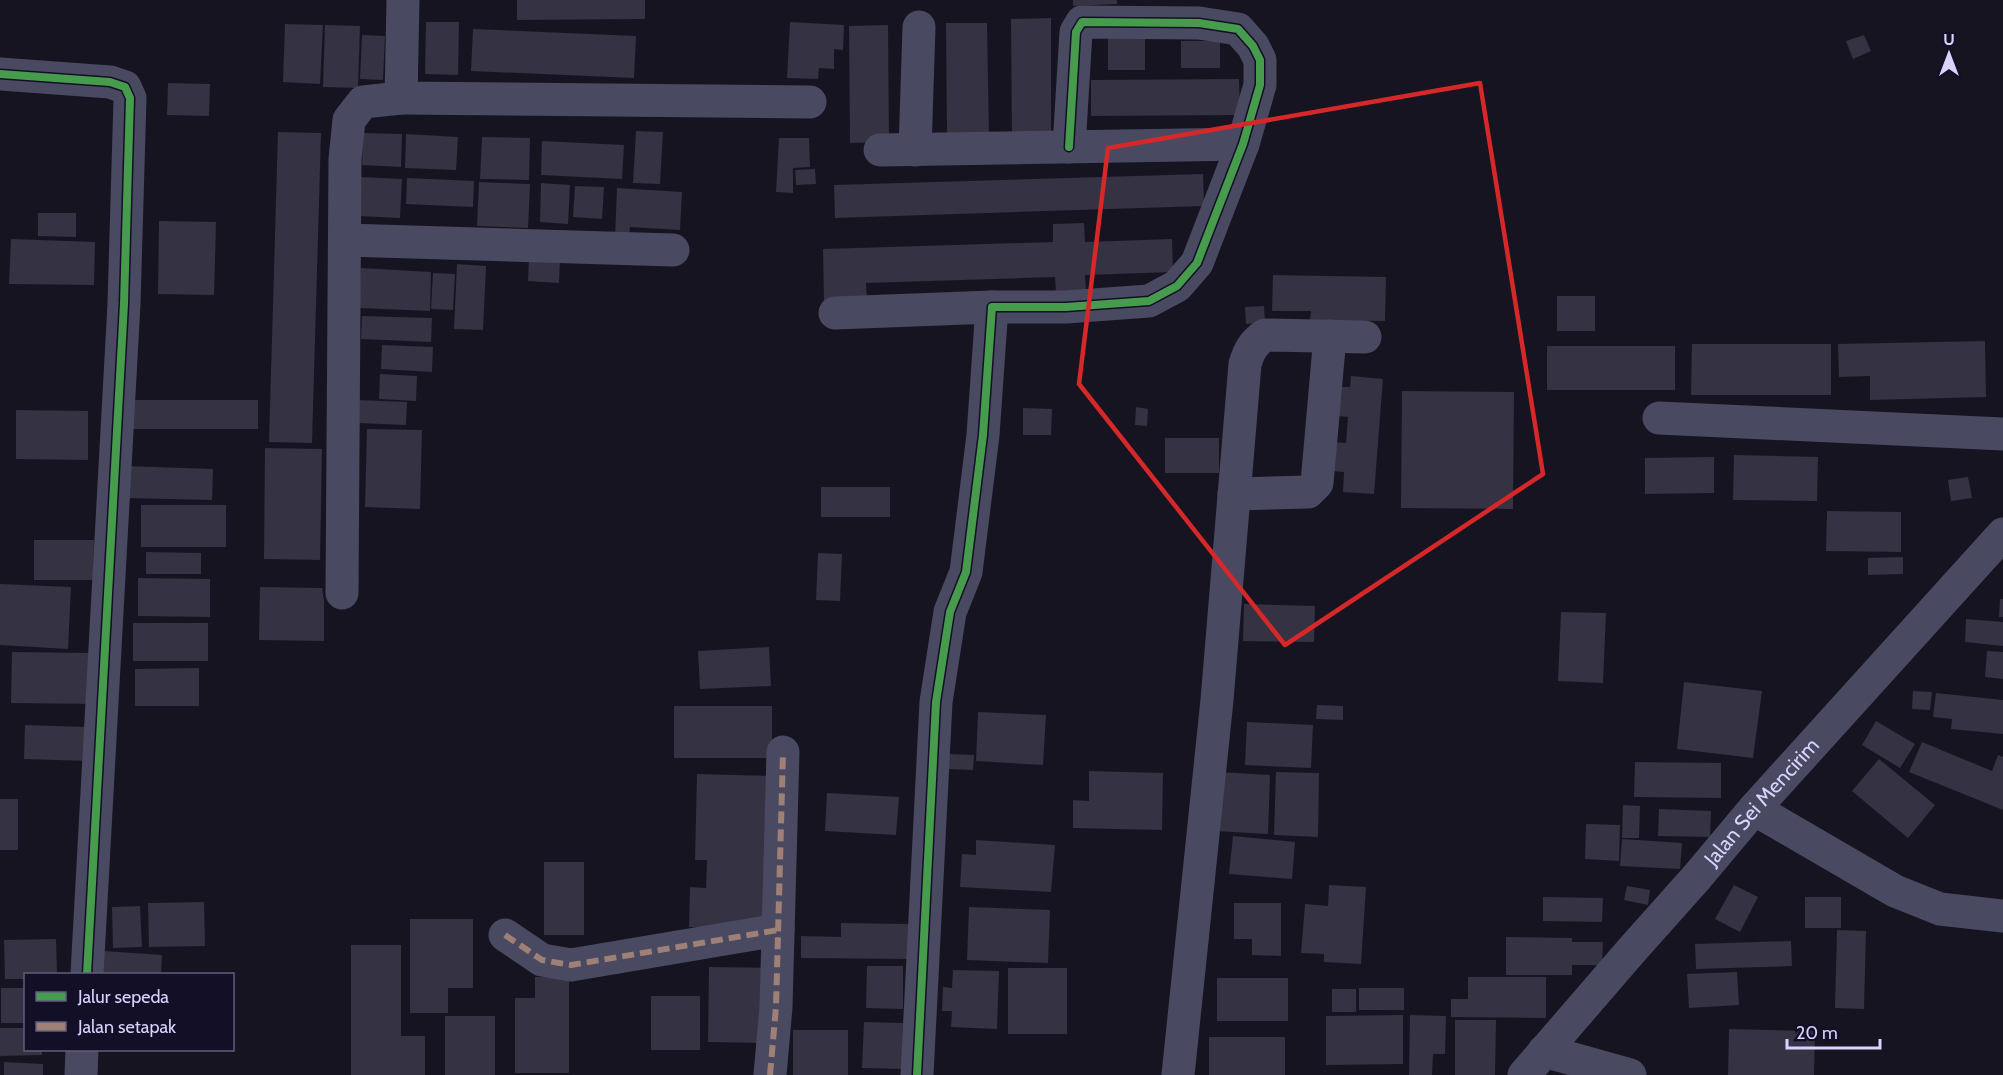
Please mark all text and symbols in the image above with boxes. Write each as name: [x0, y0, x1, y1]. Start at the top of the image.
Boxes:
north arrow: [1919, 24, 1979, 84]
text: U: [1943, 30, 1955, 49]
street label: Jalan Sei Mencirim: [1698, 733, 1824, 872]
legend: [24, 973, 234, 1051]
text: Jalur sepeda: [77, 986, 169, 1008]
scale bar: [1787, 1012, 1880, 1050]
text: Jalan setapak: [77, 1016, 177, 1038]
text: 20 m: [1796, 1022, 1838, 1044]

